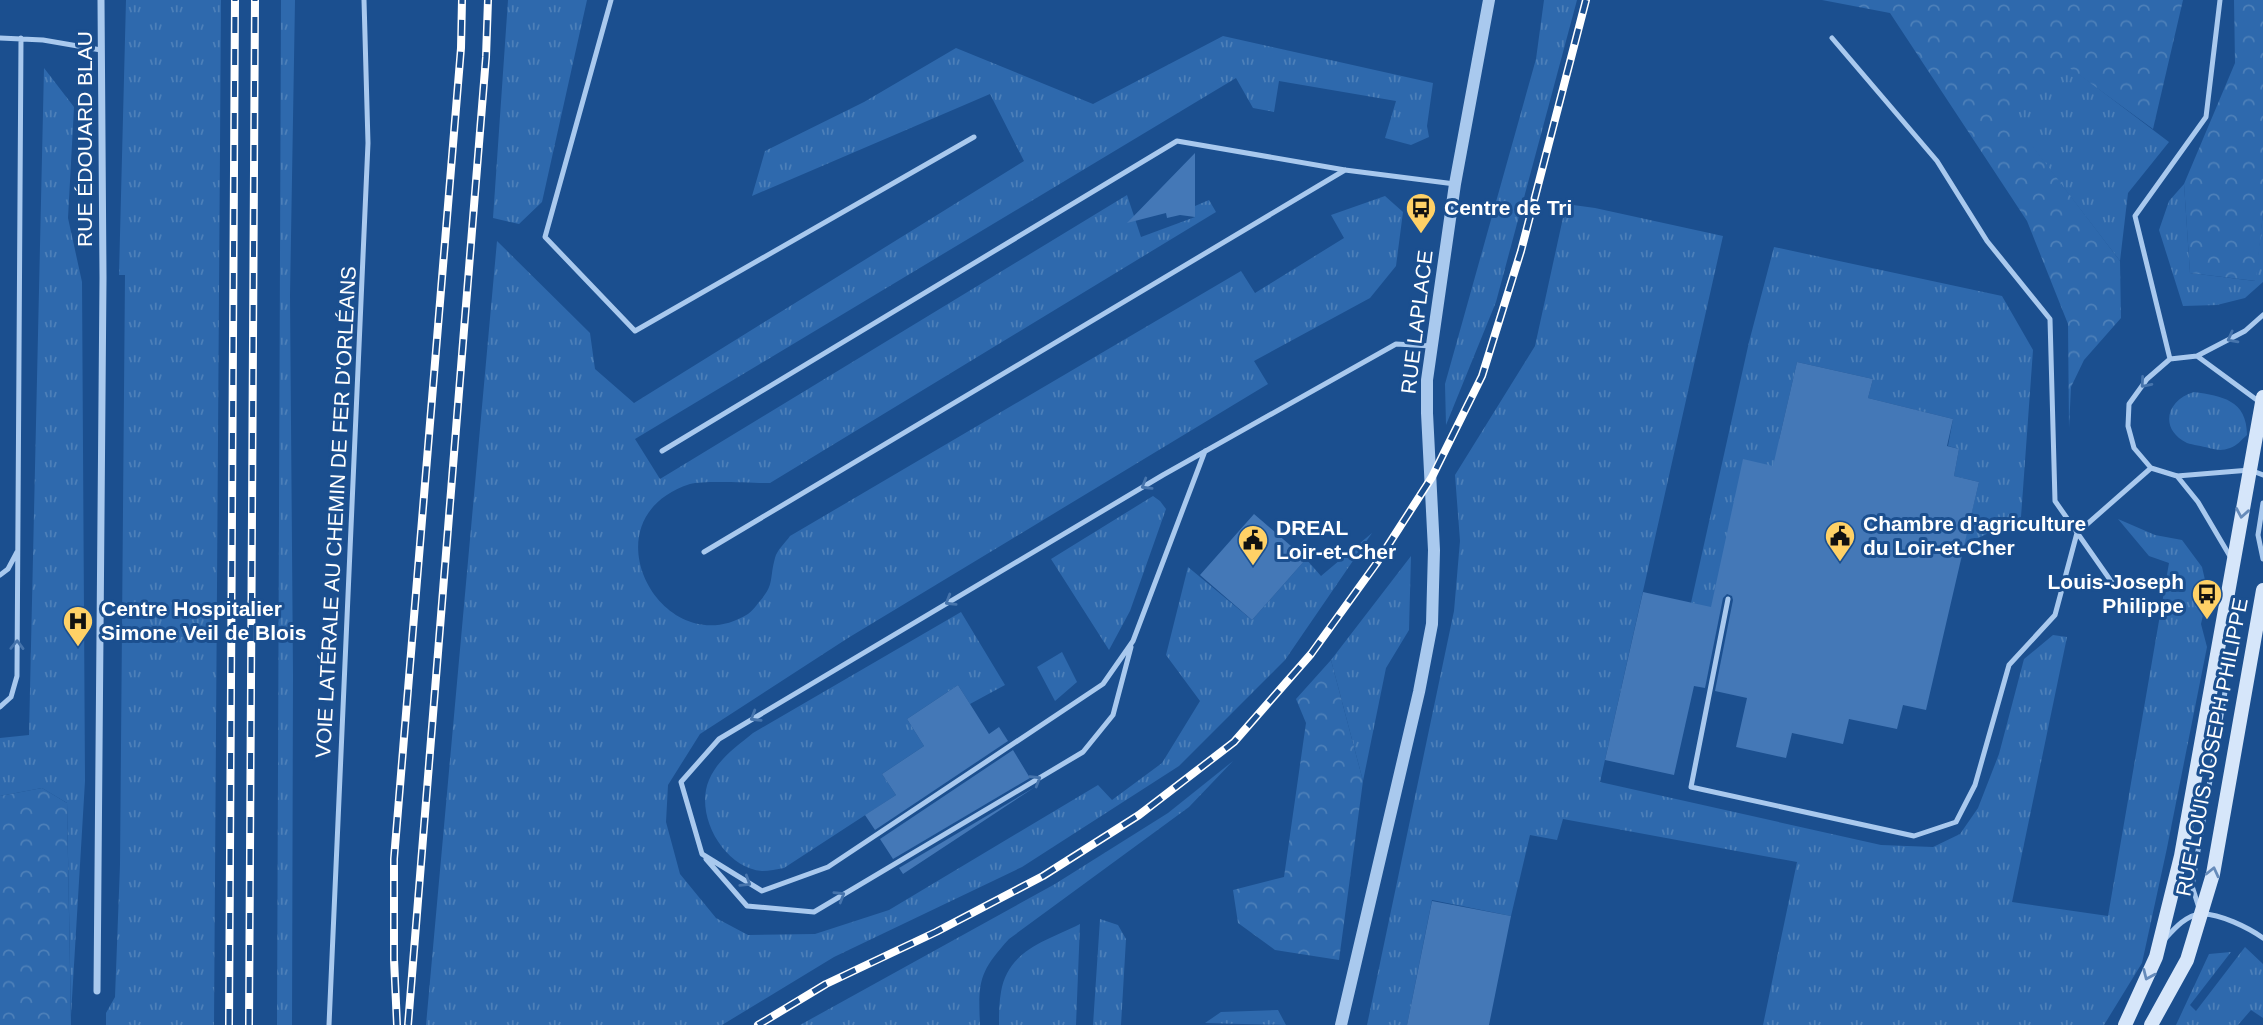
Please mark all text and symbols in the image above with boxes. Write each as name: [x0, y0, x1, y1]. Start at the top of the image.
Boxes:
street label: RUE ÉDOUARD BLAU: [73, 31, 96, 247]
bus stop icon: Centre de Tri: [1404, 191, 1438, 235]
place label: Centre de Tri: [1444, 196, 1572, 219]
street label: RUE LAPLACE: [1396, 249, 1437, 395]
street label: VOIE LATÉRALE AU CHEMIN DE FER D'ORLÉANS: [311, 265, 360, 759]
one-way arrow: [2227, 330, 2239, 344]
one-way arrow: [2141, 374, 2153, 387]
one-way arrow: [1141, 476, 1154, 489]
one-way arrow: [2235, 507, 2250, 519]
place label: Chambre d'agriculture du Loir-et-Cher: [1863, 512, 2086, 559]
place label: DREAL Loir-et-Cher: [1276, 516, 1396, 563]
public building icon: Chambre d'agriculture du Loir-et-Cher: [1823, 519, 1857, 563]
public building icon: DREAL Loir-et-Cher: [1236, 523, 1270, 567]
place label: Louis-Joseph Philippe: [2047, 570, 2184, 617]
bus stop icon: Louis-Joseph Philippe: [2190, 577, 2224, 621]
one-way arrow: [945, 592, 958, 605]
street label: RUE LOUIS JOSEPH PHILIPPE: [2171, 596, 2252, 898]
place label: Centre Hospitalier Simone Veil de Blois: [101, 597, 306, 644]
hospital icon: Centre Hospitalier Simone Veil de Blois: [61, 604, 95, 648]
one-way arrow: [10, 639, 25, 650]
one-way arrow: [750, 709, 762, 722]
one-way arrow: [1028, 776, 1041, 789]
one-way arrow: [2205, 866, 2219, 878]
one-way arrow: [739, 874, 752, 887]
one-way arrow: [833, 892, 846, 905]
one-way arrow: [2142, 968, 2156, 980]

